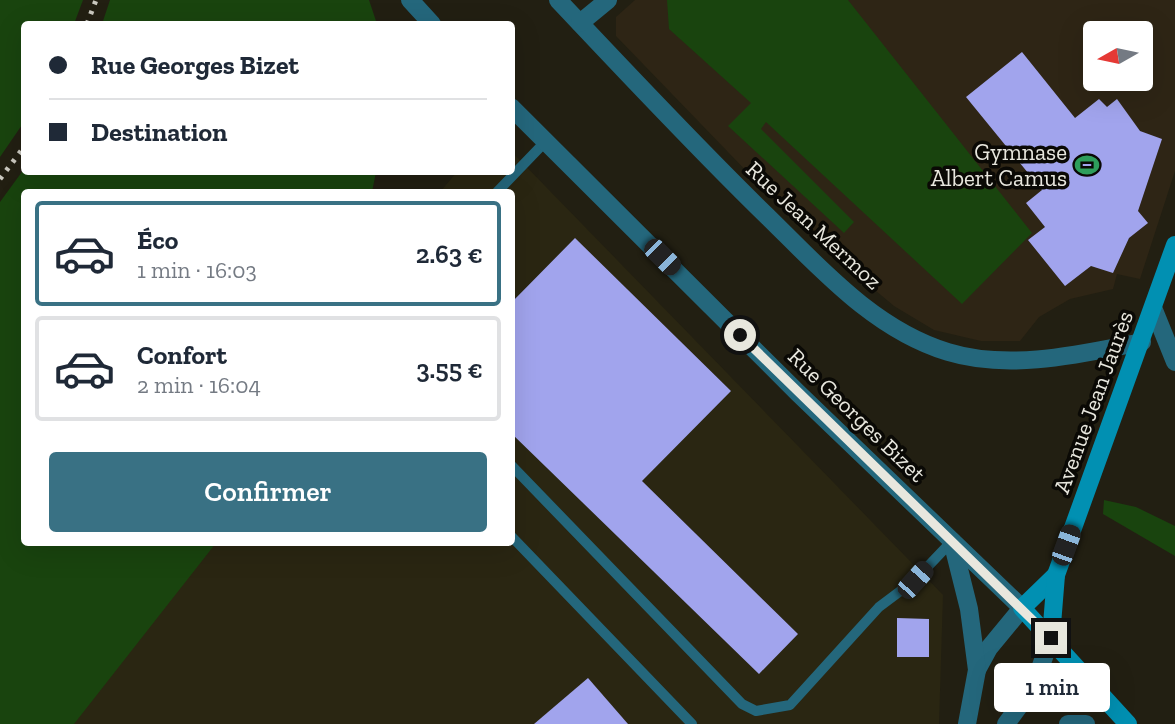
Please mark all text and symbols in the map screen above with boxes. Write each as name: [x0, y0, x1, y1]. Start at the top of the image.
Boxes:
north arrow: [1083, 21, 1153, 91]
map controls: [1083, 21, 1153, 91]
text: Rue Georges Bizet: [91, 49, 299, 81]
text: Destination: [91, 116, 227, 148]
place label: Gymnase Albert Camus: [931, 138, 1067, 192]
sports icon: Gymnase Albert Camus: [1073, 151, 1101, 179]
street label: Rue Jean Mermoz: [740, 155, 888, 295]
icon: car: [53, 222, 116, 285]
text: Éco: [137, 224, 178, 256]
car: [640, 235, 685, 279]
text: 2.63 €: [416, 238, 483, 270]
text: 1 min · 16:03: [137, 256, 257, 284]
street label: Avenue Jean Jaurès: [1047, 307, 1139, 497]
route start: [724, 319, 756, 351]
icon: car: [53, 337, 116, 400]
text: Confort: [137, 339, 227, 371]
street label: Rue Georges Bizet: [782, 342, 932, 488]
text: 3.55 €: [416, 353, 483, 385]
text: 2 min · 16:04: [137, 371, 261, 399]
button: Confirmer: [49, 452, 487, 532]
car: [1049, 522, 1084, 568]
car: [894, 557, 937, 603]
route end: [1035, 622, 1067, 654]
callout: 1 min: [993, 662, 1109, 712]
text: 1 min: [1025, 673, 1079, 701]

